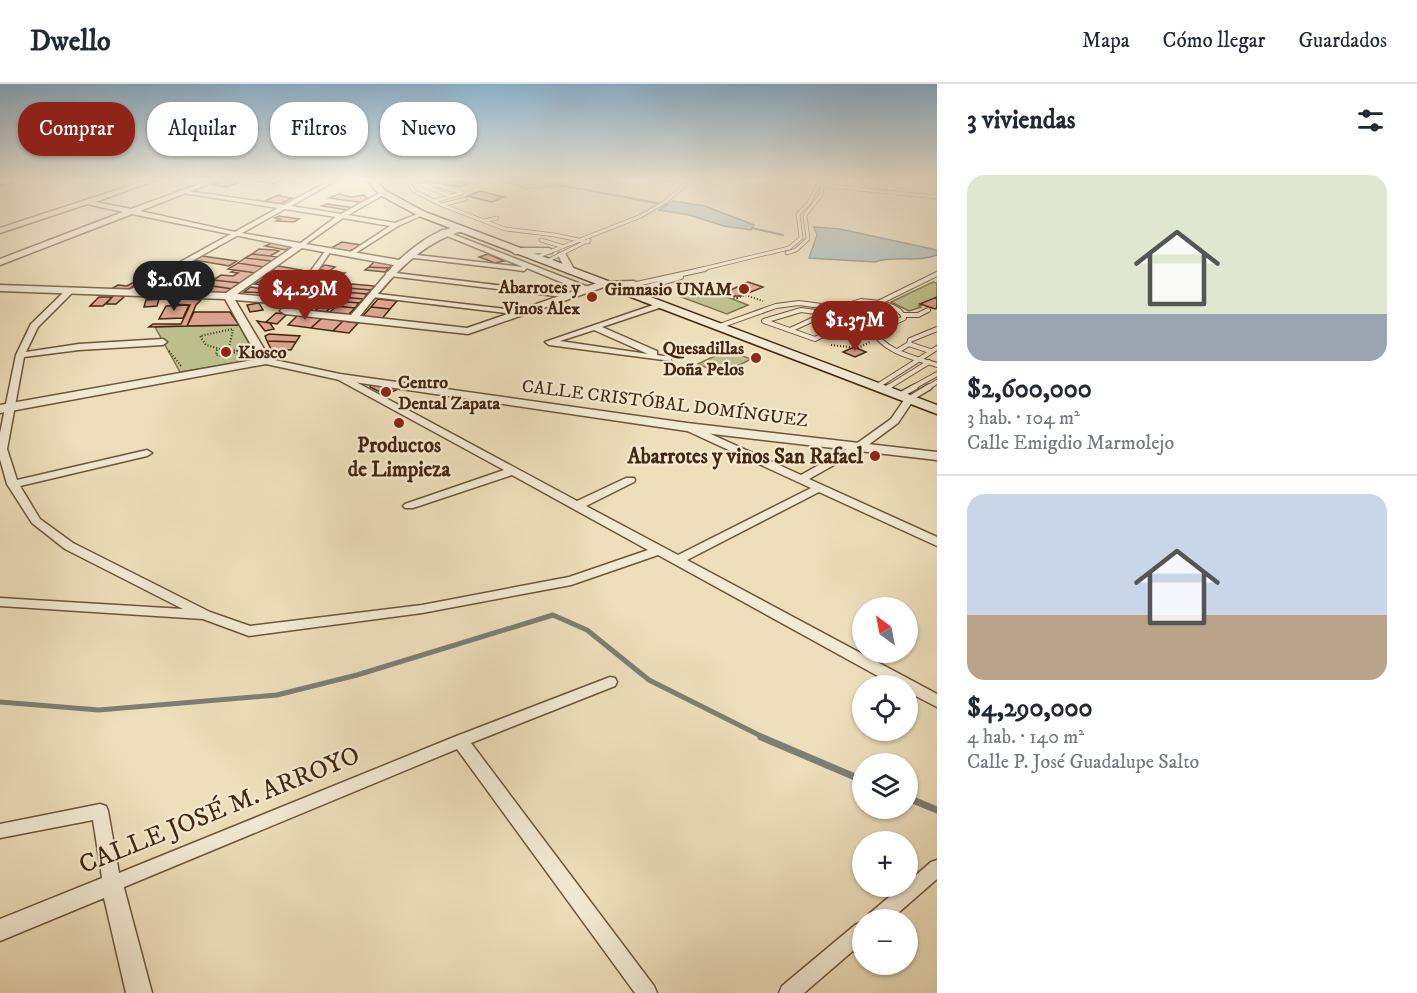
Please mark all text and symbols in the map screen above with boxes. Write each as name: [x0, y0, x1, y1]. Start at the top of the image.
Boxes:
text: Dwello: [30, 24, 111, 59]
text: Mapa: [1082, 28, 1130, 54]
text: Cómo llegar: [1163, 28, 1265, 54]
text: Guardados: [1298, 28, 1387, 54]
chip: Comprar: [18, 102, 135, 156]
chip: Alquilar: [147, 102, 258, 156]
chip: Filtros: [270, 102, 368, 156]
chip: Nuevo: [380, 102, 477, 156]
text: 3 viviendas: [967, 104, 1076, 137]
icon: filters: [1354, 104, 1387, 137]
icon: home: [1123, 214, 1231, 322]
pin: $2.6M: [132, 261, 216, 312]
text: $2.6M: [147, 268, 201, 293]
pin: $4.29M: [256, 270, 354, 321]
text: $4.29M: [272, 277, 338, 302]
place label: Abarrotes y Vinos Alex: [498, 277, 580, 320]
place label: Gimnasio UNAM: [605, 279, 733, 301]
marker: Gimnasio UNAM: [737, 282, 751, 296]
marker: Abarrotes y Vinos Alex: [585, 290, 599, 304]
pin: $1.37M: [806, 301, 904, 352]
text: $1.37M: [825, 308, 885, 333]
place label: Quesadillas Doña Pelos: [663, 338, 744, 381]
place label: Kiosco: [238, 342, 287, 364]
marker: Kiosco: [219, 345, 233, 359]
marker: Quesadillas Doña Pelos: [749, 351, 763, 365]
place label: Centro Dental Zapata: [398, 372, 501, 415]
text: $2,600,000: [967, 373, 1092, 406]
street label: CALLE CRISTÓBAL DOMÍNGUEZ: [521, 375, 810, 433]
marker: Centro Dental Zapata: [379, 385, 393, 399]
text: 3 hab. · 104 m²: [967, 406, 1080, 431]
marker: Productos de Limpieza: [392, 416, 406, 430]
text: Calle Emigdio Marmolejo: [967, 431, 1174, 456]
place label: Productos de Limpieza: [348, 433, 451, 483]
place label: Abarrotes y vinos San Rafael: [626, 444, 864, 470]
marker: Abarrotes y vinos San Rafael: [868, 449, 882, 463]
icon: home: [1123, 533, 1231, 641]
north arrow: [852, 597, 918, 663]
map controls: [852, 597, 918, 975]
button: locate: [852, 675, 918, 741]
text: $4,290,000: [967, 692, 1093, 725]
text: 4 hab. · 140 m²: [967, 725, 1084, 750]
street label: CALLE JOSÉ M. ARROYO: [74, 739, 365, 882]
text: Calle P. José Guadalupe Salto: [967, 750, 1199, 775]
button: layers: [852, 753, 918, 819]
button: +: [852, 831, 918, 897]
button: −: [852, 909, 918, 975]

